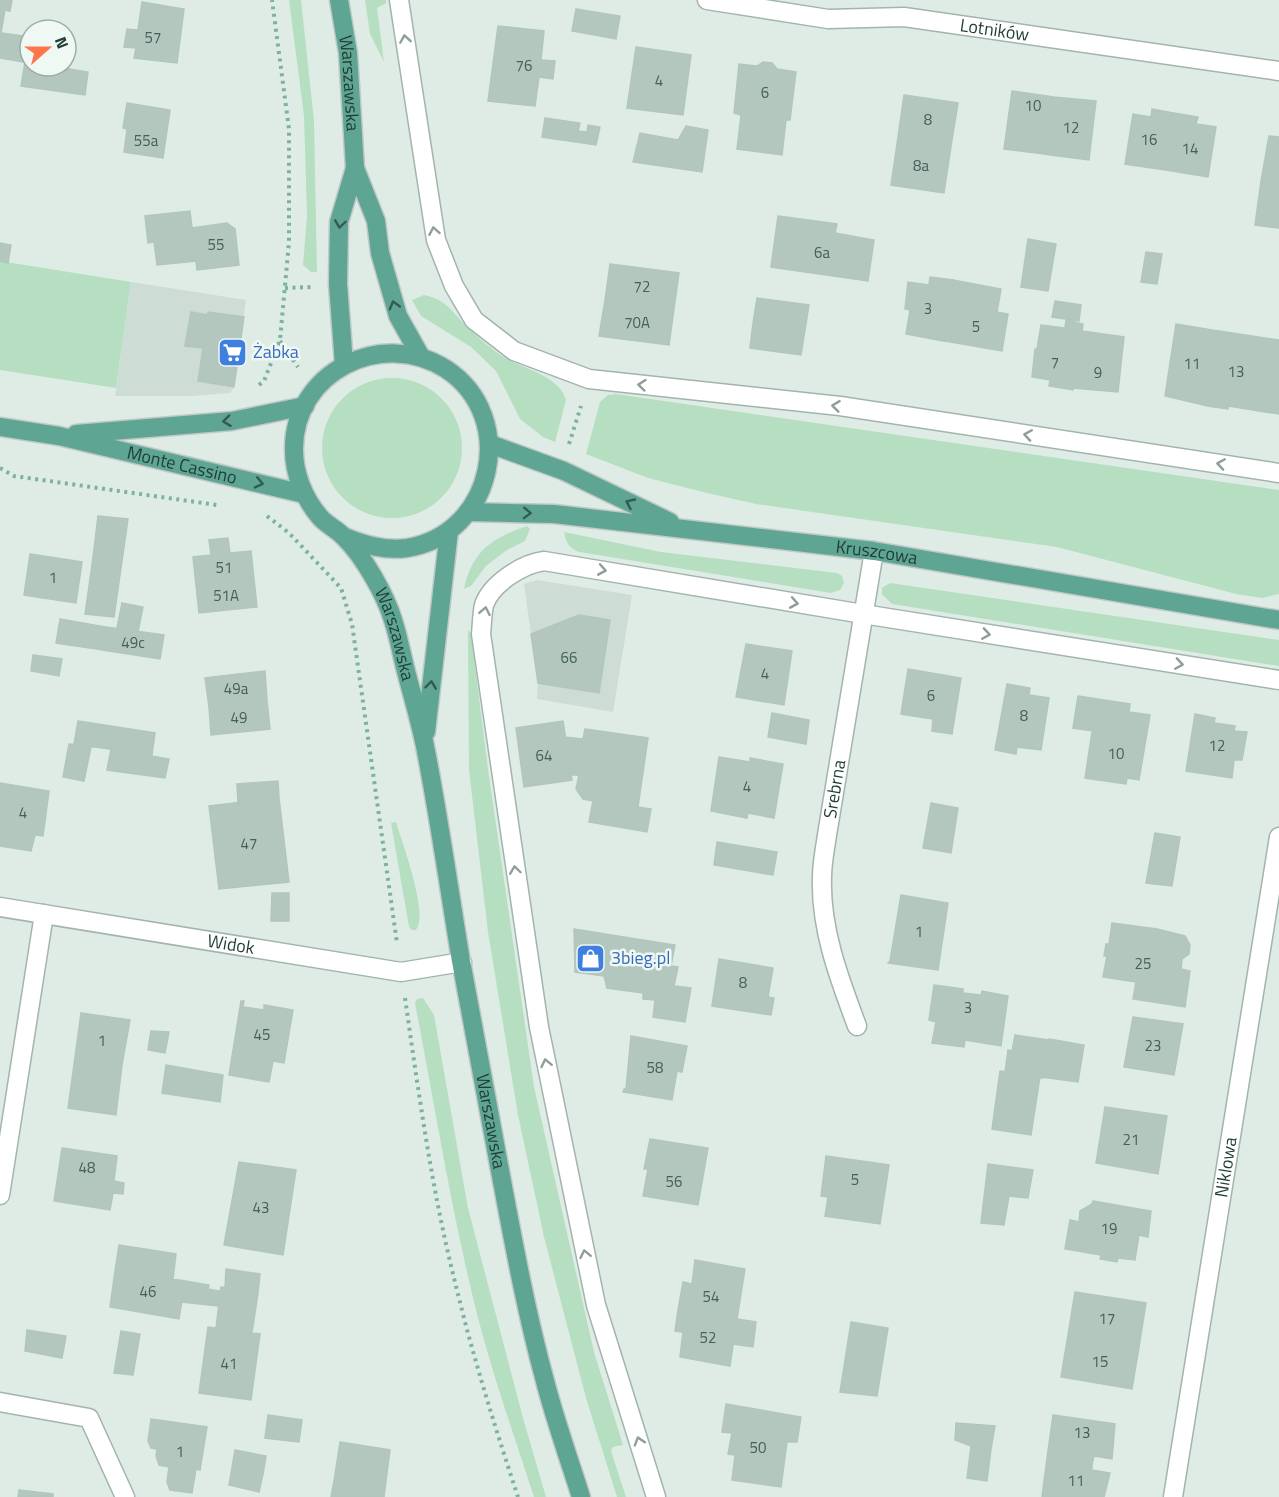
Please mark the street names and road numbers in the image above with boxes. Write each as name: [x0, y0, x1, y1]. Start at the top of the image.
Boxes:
street label: Lotników: [958, 11, 1031, 48]
street label: Warszawska: [332, 33, 367, 132]
street label: Monte Cassino: [124, 439, 240, 491]
street label: Kruszcowa: [834, 533, 920, 571]
street label: Warszawska: [368, 583, 422, 683]
street label: Srebrna: [816, 758, 852, 820]
street label: Widok: [205, 927, 257, 961]
street label: Warszawska: [469, 1071, 513, 1171]
street label: Niklowa: [1207, 1135, 1244, 1199]

